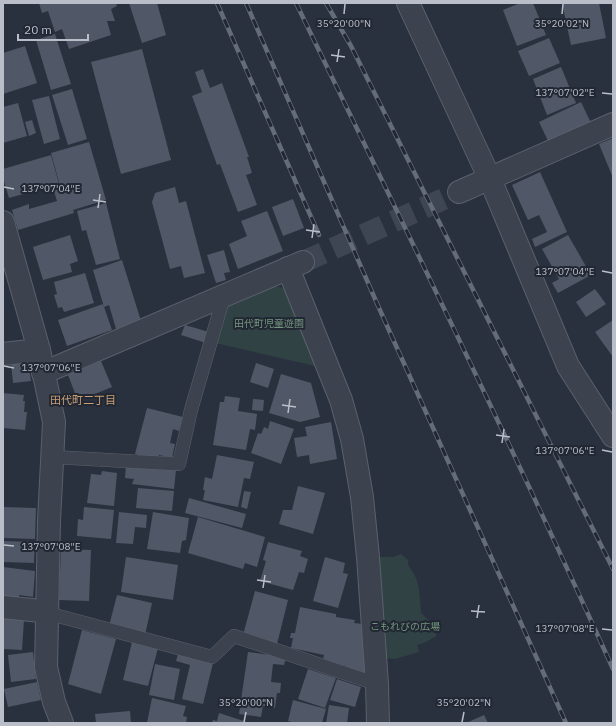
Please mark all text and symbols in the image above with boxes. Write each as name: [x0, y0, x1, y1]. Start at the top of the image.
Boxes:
scale bar: [18, 16, 88, 42]
text: 35°20'00"N: [317, 17, 371, 30]
text: 35°20'02"N: [535, 17, 589, 30]
text: 20 m: [24, 22, 52, 37]
text: 137°07'02"E: [535, 86, 595, 99]
text: 137°07'04"E: [21, 182, 81, 195]
text: 137°07'04"E: [535, 265, 595, 278]
park label: 田代町児童遊園: [234, 317, 304, 330]
text: 137°07'06"E: [21, 361, 81, 374]
district label: 田代町二丁目: [50, 393, 116, 407]
text: 137°07'06"E: [535, 444, 595, 457]
text: 137°07'08"E: [21, 540, 81, 553]
park label: こもれびの広場: [370, 620, 440, 633]
text: 137°07'08"E: [535, 622, 595, 635]
text: 35°20'00"N: [219, 696, 273, 709]
text: 35°20'02"N: [437, 696, 491, 709]

